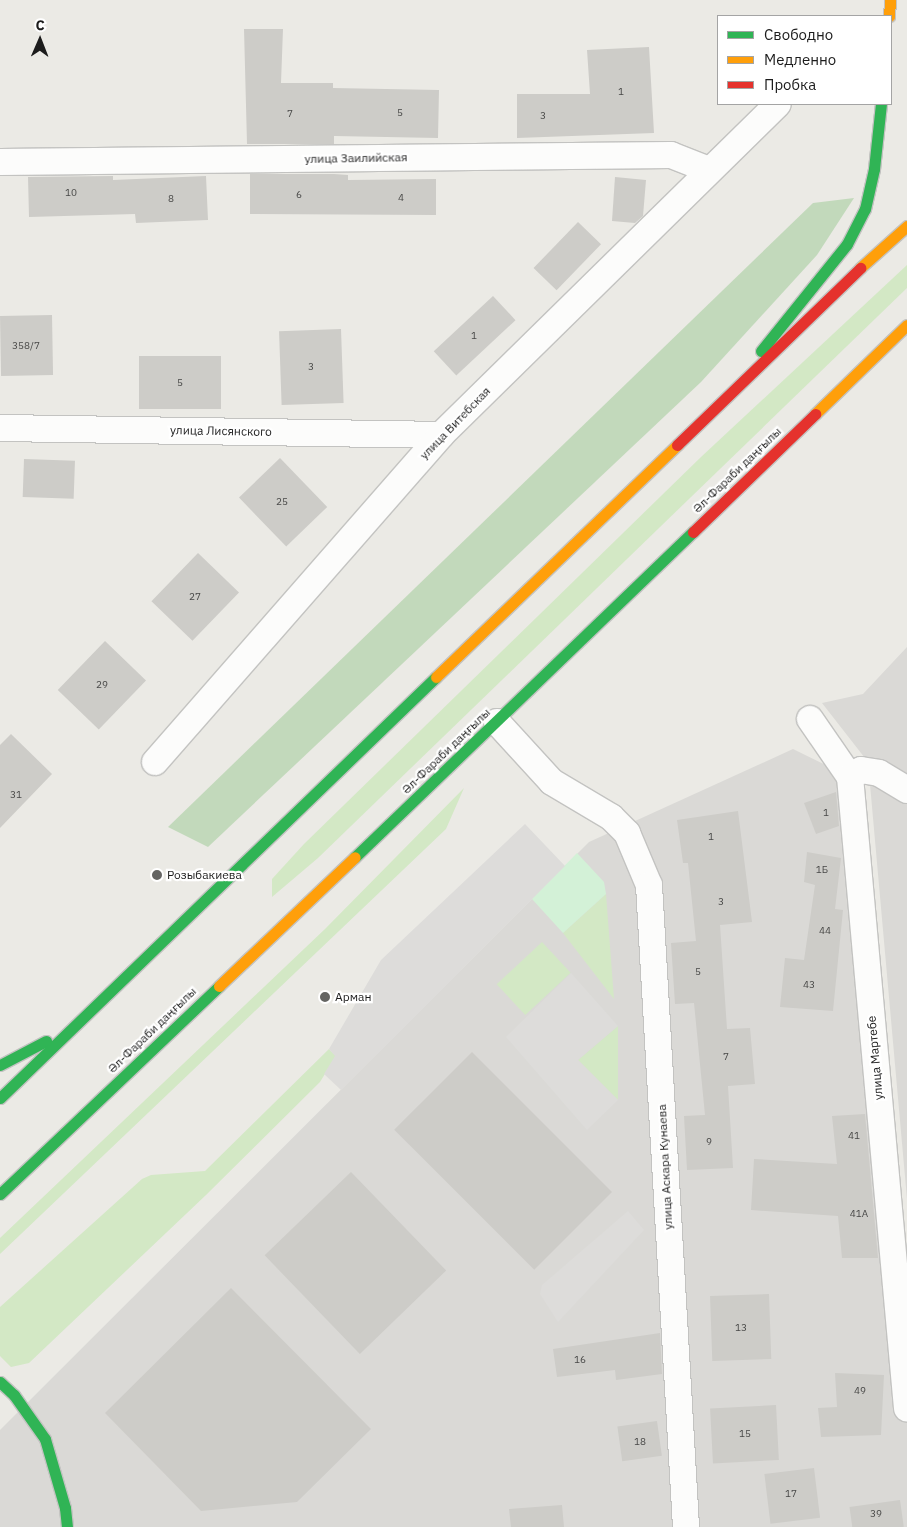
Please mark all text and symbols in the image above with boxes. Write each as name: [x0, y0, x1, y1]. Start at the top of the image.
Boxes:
north arrow: [15, 15, 65, 65]
legend: [717, 15, 892, 105]
text: С: [36, 16, 45, 34]
text: Свободно: [764, 25, 833, 44]
text: Медленно: [764, 50, 836, 69]
text: Пробка: [764, 75, 816, 94]
house number: 1: [618, 86, 624, 98]
house number: 5: [397, 107, 403, 119]
house number: 7: [287, 108, 293, 120]
house number: 3: [540, 110, 546, 122]
street label: улица Заилийская: [304, 150, 408, 166]
house number: 10: [65, 187, 77, 199]
house number: 6: [296, 189, 302, 201]
house number: 4: [398, 192, 404, 204]
house number: 8: [168, 193, 174, 205]
house number: 1: [471, 330, 477, 342]
house number: 358/7: [12, 340, 40, 352]
house number: 3: [308, 361, 314, 373]
house number: 5: [177, 377, 183, 389]
street label: улица Витебская: [417, 384, 493, 462]
street label: улица Лисянского: [170, 423, 272, 439]
street label: Әл-Фараби даңғылы: [690, 424, 784, 516]
house number: 25: [276, 496, 288, 508]
house number: 27: [189, 591, 201, 603]
house number: 29: [96, 679, 108, 691]
street label: Әл-Фараби даңғылы: [399, 705, 493, 797]
house number: 31: [10, 789, 22, 801]
house number: 1: [823, 807, 829, 819]
house number: 1: [708, 831, 714, 843]
house number: 1Б: [816, 864, 828, 876]
place label: Розыбакиева: [167, 868, 242, 882]
marker: Розыбакиева: [151, 869, 163, 881]
house number: 3: [718, 896, 724, 908]
house number: 44: [819, 925, 831, 937]
house number: 5: [695, 966, 701, 978]
house number: 43: [803, 979, 815, 991]
street label: Әл-Фараби даңғылы: [105, 984, 199, 1076]
place label: Арман: [335, 990, 371, 1004]
marker: Арман: [319, 991, 331, 1003]
street label: улица Мартебе: [864, 1015, 886, 1101]
house number: 7: [723, 1051, 729, 1063]
street label: улица Аскара Кунаева: [655, 1104, 675, 1230]
house number: 41: [848, 1130, 860, 1142]
house number: 9: [706, 1136, 712, 1148]
house number: 41А: [850, 1208, 868, 1220]
house number: 13: [735, 1322, 747, 1334]
house number: 16: [574, 1354, 586, 1366]
house number: 49: [854, 1385, 866, 1397]
house number: 15: [739, 1428, 751, 1440]
house number: 18: [634, 1436, 646, 1448]
house number: 17: [785, 1488, 797, 1500]
house number: 39: [870, 1508, 882, 1520]

